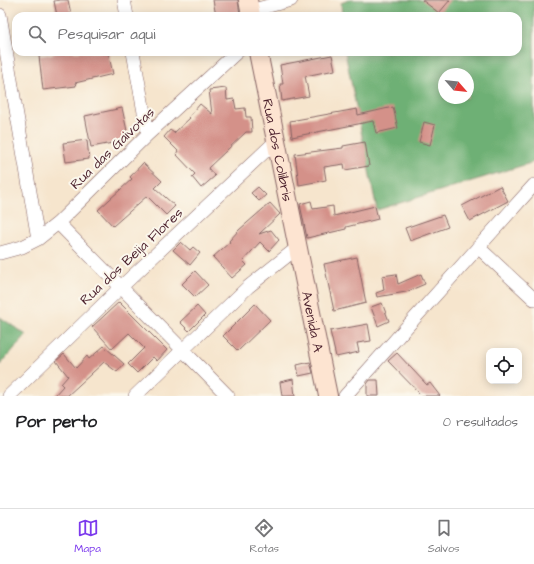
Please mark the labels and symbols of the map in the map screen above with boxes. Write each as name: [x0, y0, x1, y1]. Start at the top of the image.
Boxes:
north arrow: [438, 68, 474, 104]
street label: Rua dos Colibris: [257, 97, 297, 203]
street label: Rua das Gaivotas: [66, 103, 159, 194]
street label: Rua dos Beija Flores: [76, 204, 188, 310]
street label: Avenida A: [296, 289, 328, 354]

